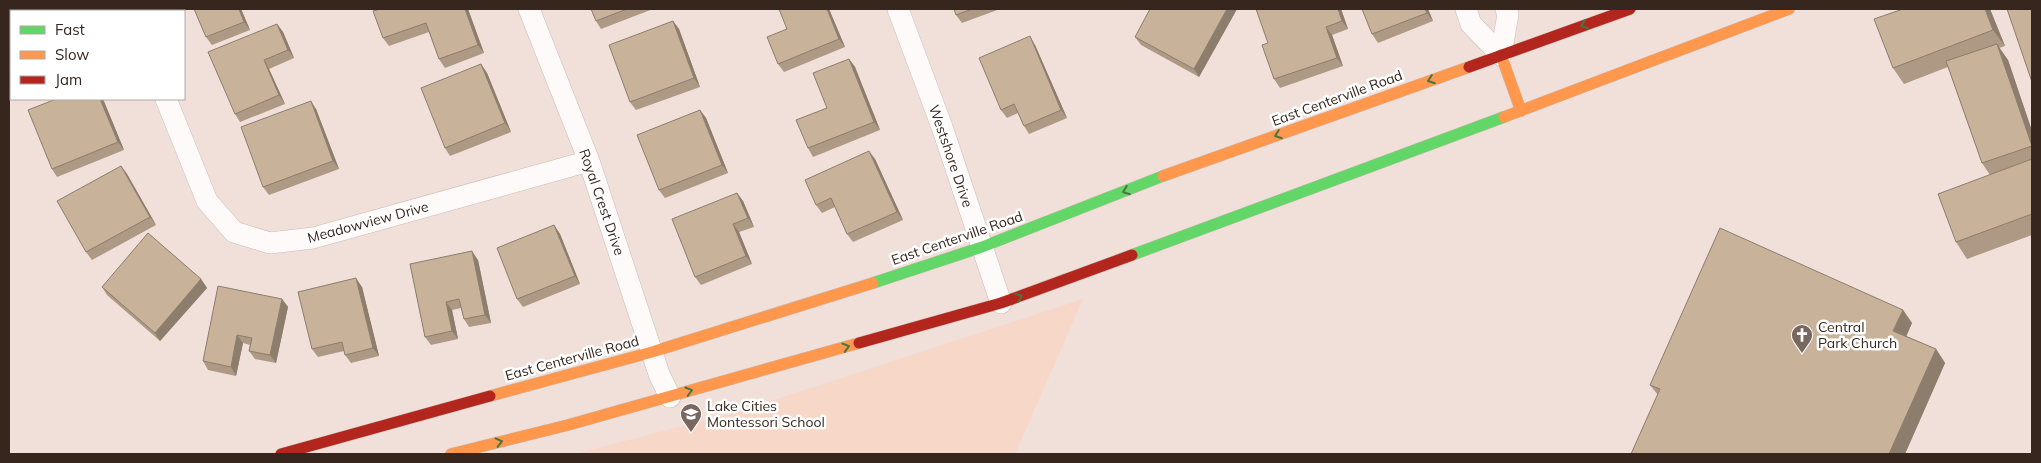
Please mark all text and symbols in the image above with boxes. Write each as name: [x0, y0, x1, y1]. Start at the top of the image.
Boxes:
legend: [10, 10, 185, 100]
one-way arrow: [1581, 19, 1589, 29]
text: Fast: [55, 20, 85, 39]
text: Slow: [55, 45, 89, 64]
street label: East Centerville Road: [1269, 66, 1405, 130]
text: Jam: [55, 70, 82, 89]
one-way arrow: [1428, 74, 1436, 84]
street label: Westshore Drive: [925, 102, 977, 210]
one-way arrow: [1275, 129, 1283, 139]
street label: Royal Crest Drive: [575, 146, 629, 258]
one-way arrow: [1122, 184, 1131, 195]
street label: Meadowview Drive: [305, 197, 431, 247]
street label: East Centerville Road: [889, 207, 1025, 269]
one-way arrow: [1014, 293, 1022, 303]
place label: Central Park Church: [1818, 318, 1897, 352]
church icon: Central Park Church: [1790, 323, 1814, 354]
street label: East Centerville Road: [503, 331, 641, 385]
one-way arrow: [841, 342, 850, 353]
one-way arrow: [685, 386, 694, 397]
place label: Lake Cities Montessori School: [707, 397, 825, 431]
school or university icon: Lake Cities Montessori School: [679, 402, 703, 433]
one-way arrow: [494, 437, 503, 448]

